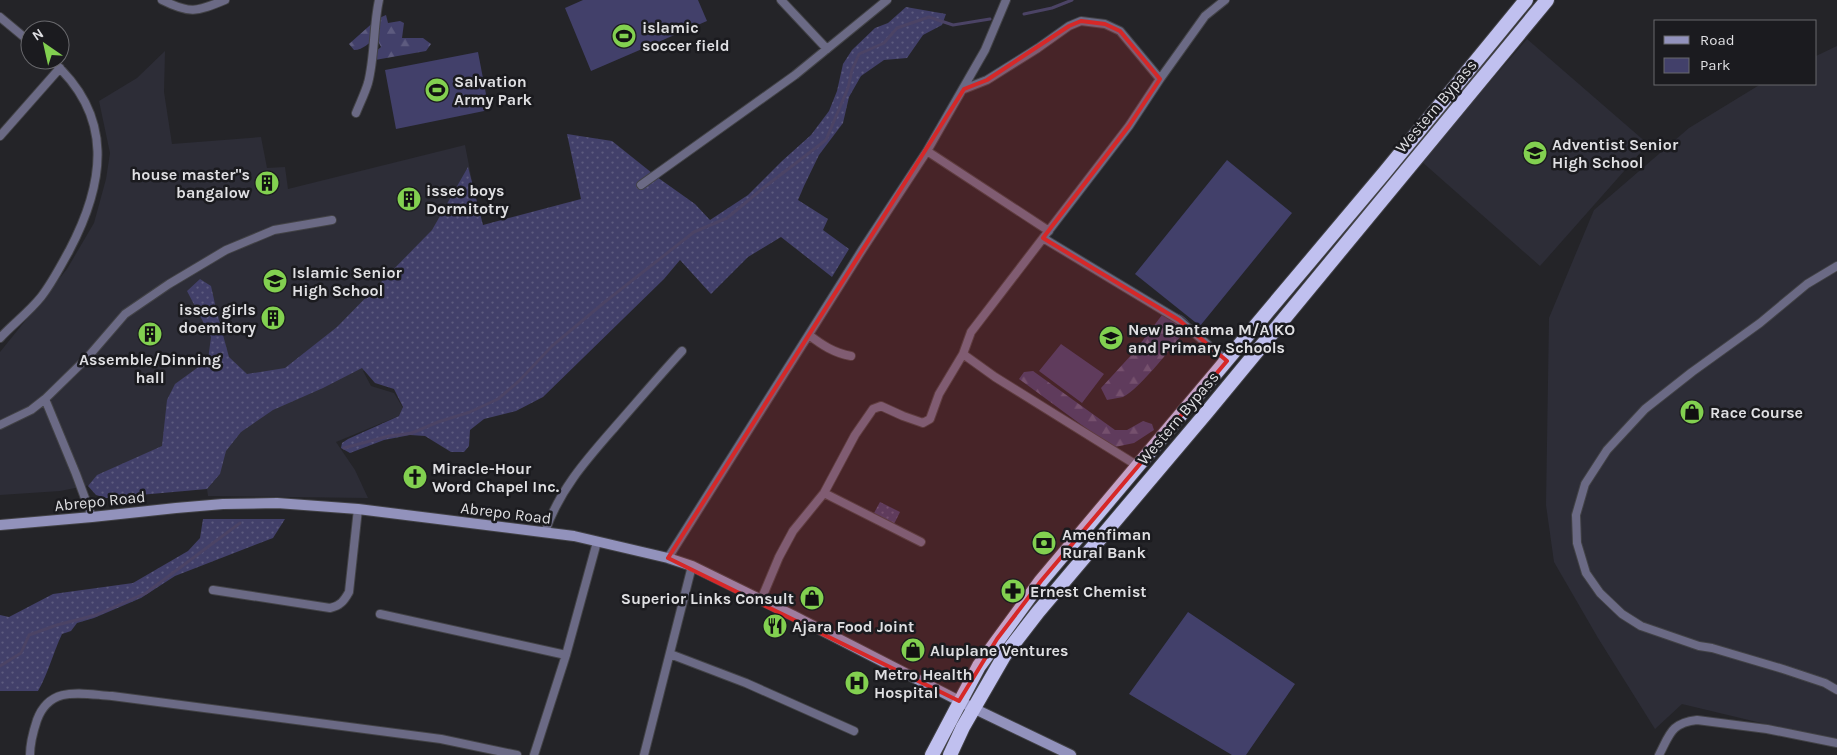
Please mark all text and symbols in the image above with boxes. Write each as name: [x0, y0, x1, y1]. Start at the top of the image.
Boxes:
place label: islamic soccer field: [642, 18, 730, 55]
north arrow: [20, 20, 70, 70]
legend: [1654, 20, 1817, 85]
sports icon: islamic soccer field: [611, 23, 637, 49]
text: N: [29, 25, 47, 44]
text: Road: [1700, 31, 1735, 49]
street label: Western Bypass: [1391, 55, 1481, 157]
text: Park: [1700, 56, 1730, 74]
place label: Salvation Army Park: [454, 72, 533, 109]
sports icon: Salvation Army Park: [424, 77, 450, 103]
place label: Adventist Senior High School: [1552, 135, 1679, 172]
school or university icon: Adventist Senior High School: [1522, 140, 1548, 166]
place label: house master"s bangalow: [131, 165, 250, 202]
building icon: house master"s bangalow: [254, 170, 280, 196]
place label: issec boys Dormitotry: [426, 181, 509, 218]
building icon: issec boys Dormitotry: [396, 186, 422, 212]
place label: Islamic Senior High School: [292, 263, 402, 300]
school or university icon: Islamic Senior High School: [262, 268, 288, 294]
place label: issec girls doemitory: [179, 300, 256, 337]
building icon: issec girls doemitory: [260, 305, 286, 331]
place label: New Bantama M/A KO and Primary Schools: [1128, 320, 1295, 357]
building icon: Assemble/Dinning hall: [137, 321, 163, 347]
school or university icon: New Bantama M/A KO and Primary Schools: [1098, 325, 1124, 351]
place label: Assemble/Dinning hall: [79, 350, 221, 387]
street label: Western Bypass: [1133, 367, 1223, 469]
shop icon: Race Course: [1679, 399, 1705, 425]
place label: Race Course: [1710, 403, 1803, 422]
place label: Miracle-Hour Word Chapel Inc.: [432, 459, 560, 496]
church icon: Miracle-Hour Word Chapel Inc.: [402, 464, 428, 490]
street label: Abrepo Road: [54, 487, 146, 515]
street label: Abrepo Road: [459, 498, 553, 528]
place label: Amenfiman Rural Bank: [1062, 525, 1151, 562]
bank icon: Amenfiman Rural Bank: [1031, 530, 1057, 556]
pharmacy icon: Ernest Chemist: [1000, 578, 1026, 604]
place label: Ernest Chemist: [1030, 582, 1147, 601]
shop icon: Superior Links Consult: [799, 585, 825, 611]
place label: Superior Links Consult: [621, 589, 794, 608]
restaurant icon: Ajara Food Joint: [762, 613, 788, 639]
place label: Ajara Food Joint: [792, 617, 914, 636]
shop icon: Aluplane Ventures: [900, 637, 926, 663]
place label: Aluplane Ventures: [930, 641, 1068, 660]
place label: Metro Health Hospital: [874, 665, 972, 702]
hospital icon: Metro Health Hospital: [844, 670, 870, 696]

